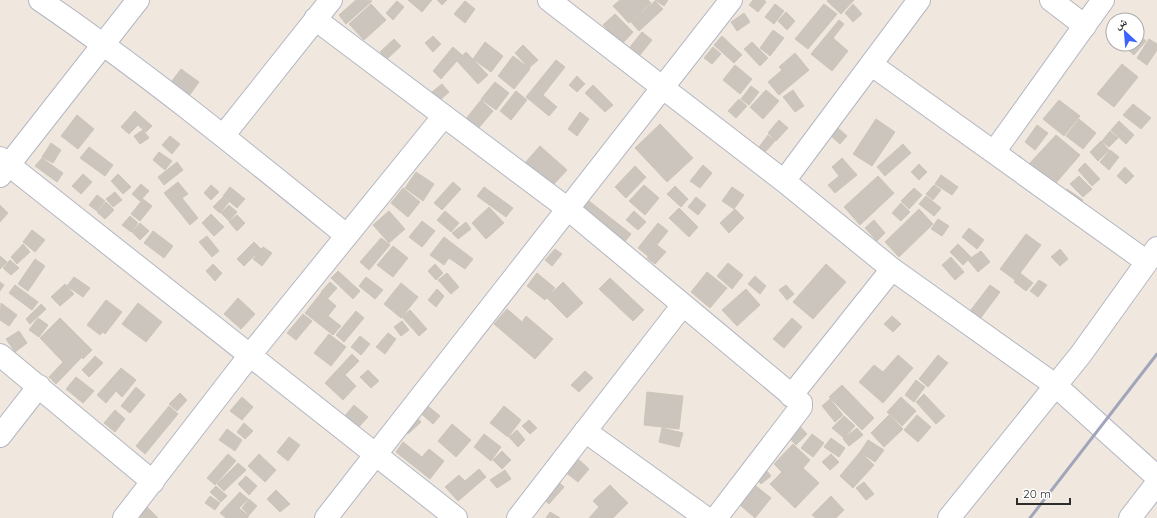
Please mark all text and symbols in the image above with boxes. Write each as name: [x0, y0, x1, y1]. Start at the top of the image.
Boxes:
north arrow: [1105, 12, 1145, 52]
text: ش: [1112, 14, 1130, 33]
scale bar: [1017, 480, 1070, 506]
text: 20 m: [1023, 486, 1051, 501]

